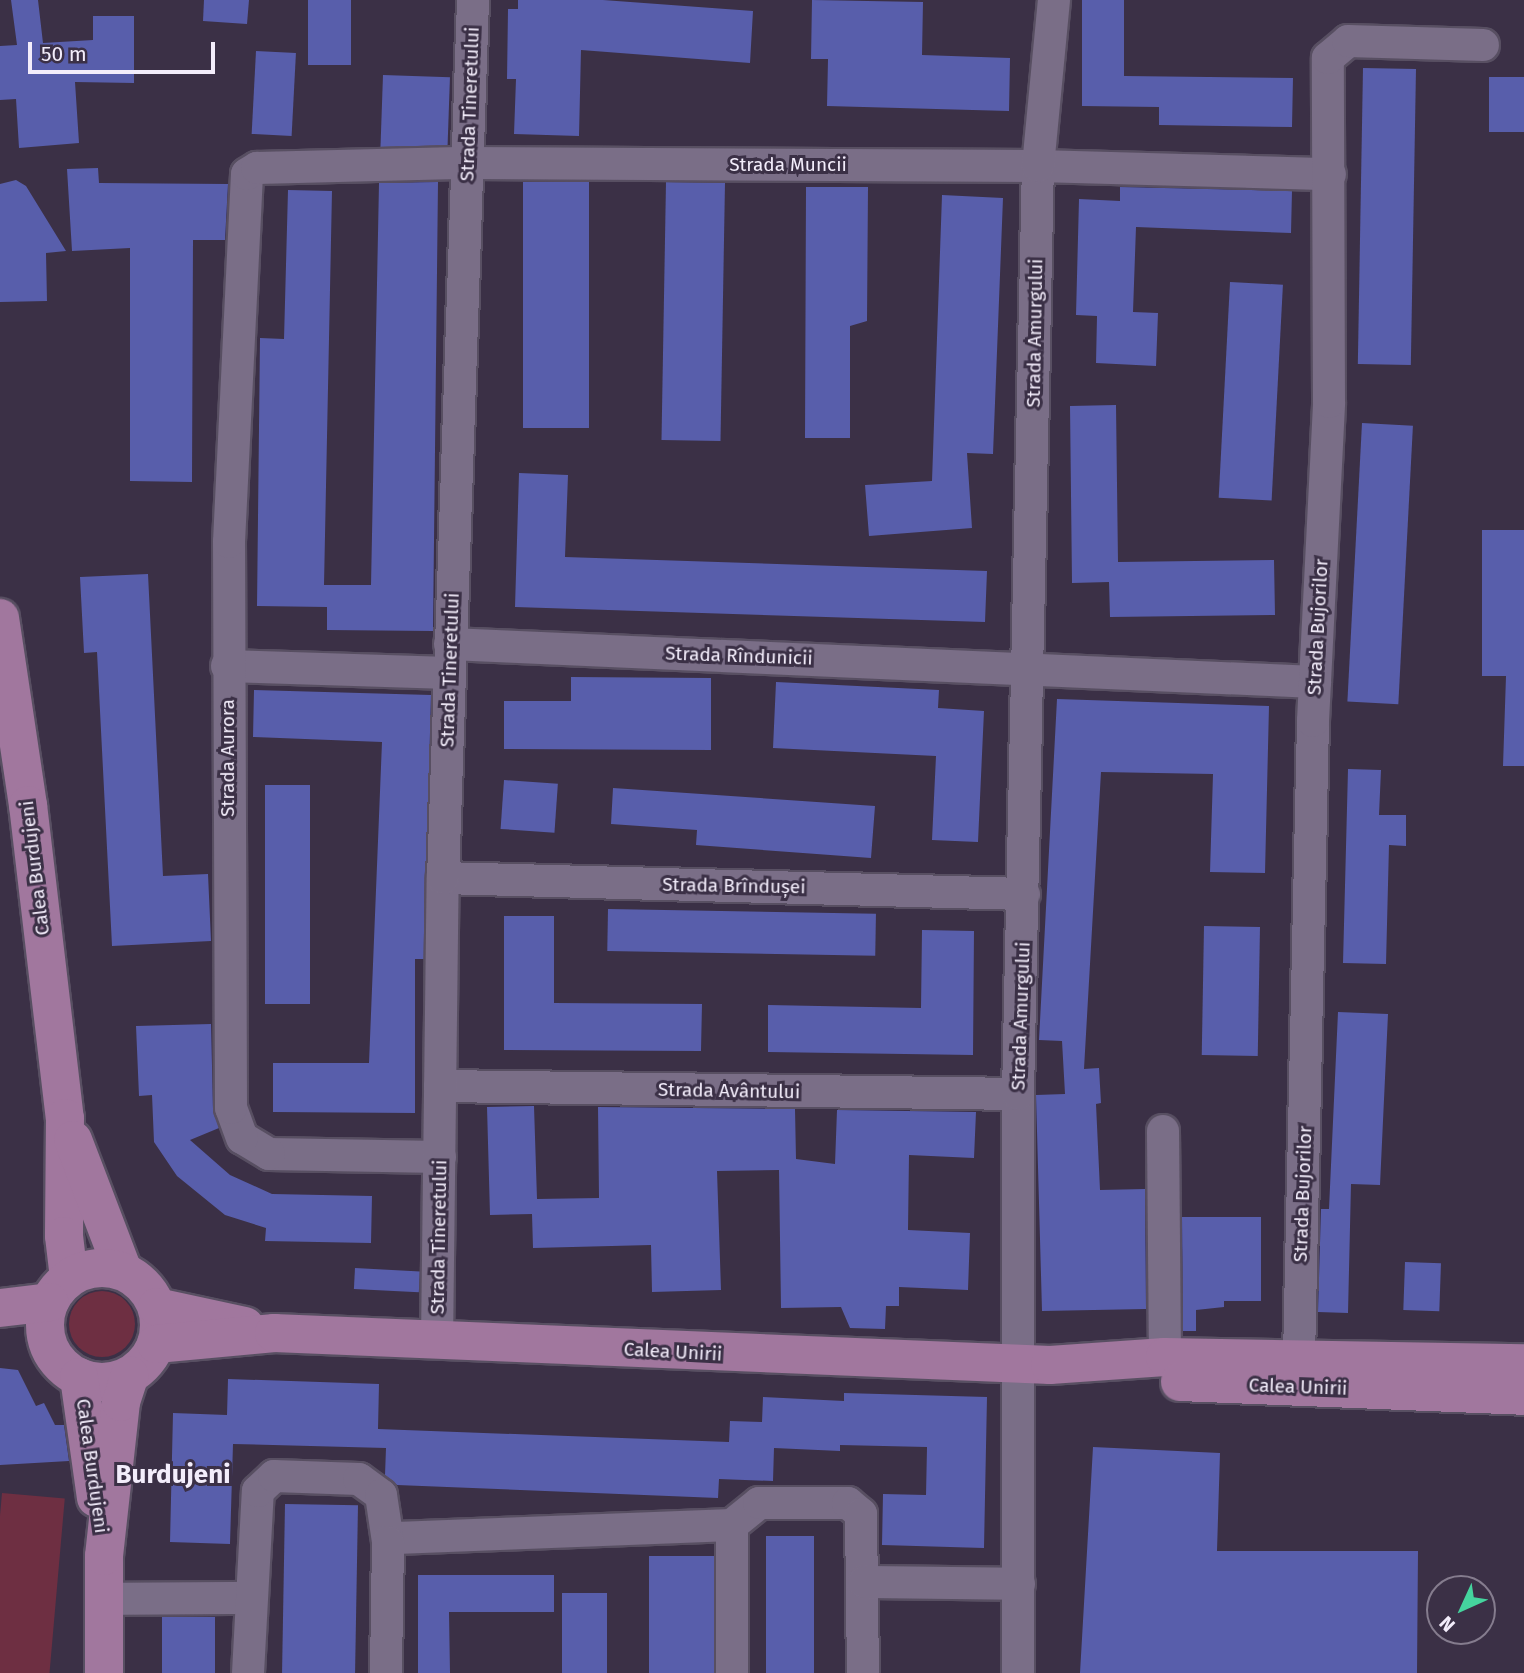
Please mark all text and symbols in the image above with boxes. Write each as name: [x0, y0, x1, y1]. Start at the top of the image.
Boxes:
street label: Strada Tineretului: [456, 26, 484, 182]
scale bar: [32, 28, 219, 72]
text: 50 m: [41, 41, 87, 67]
street label: Strada Muncii: [729, 154, 847, 176]
street label: Strada Amurgului: [1022, 258, 1048, 408]
street label: Strada Bujorilor: [1303, 558, 1333, 696]
street label: Strada Tineretului: [436, 592, 464, 748]
street label: Strada Rîndunicii: [665, 642, 813, 670]
street label: Strada Aurora: [217, 699, 239, 817]
street label: Calea Burdujeni: [15, 799, 55, 937]
street label: Strada Brîndușei: [662, 873, 806, 899]
street label: Strada Amurgului: [1007, 941, 1035, 1091]
street label: Strada Avântului: [658, 1078, 800, 1104]
street label: Strada Bujorilor: [1289, 1125, 1317, 1263]
street label: Strada Tineretului: [426, 1159, 452, 1315]
street label: Calea Unirii: [623, 1338, 723, 1366]
street label: Calea Unirii: [1248, 1374, 1348, 1400]
street label: Calea Burdujeni: [71, 1397, 113, 1535]
district label: Burdujeni: [115, 1459, 231, 1491]
north arrow: [1426, 1575, 1496, 1645]
text: N: [1435, 1611, 1460, 1636]

